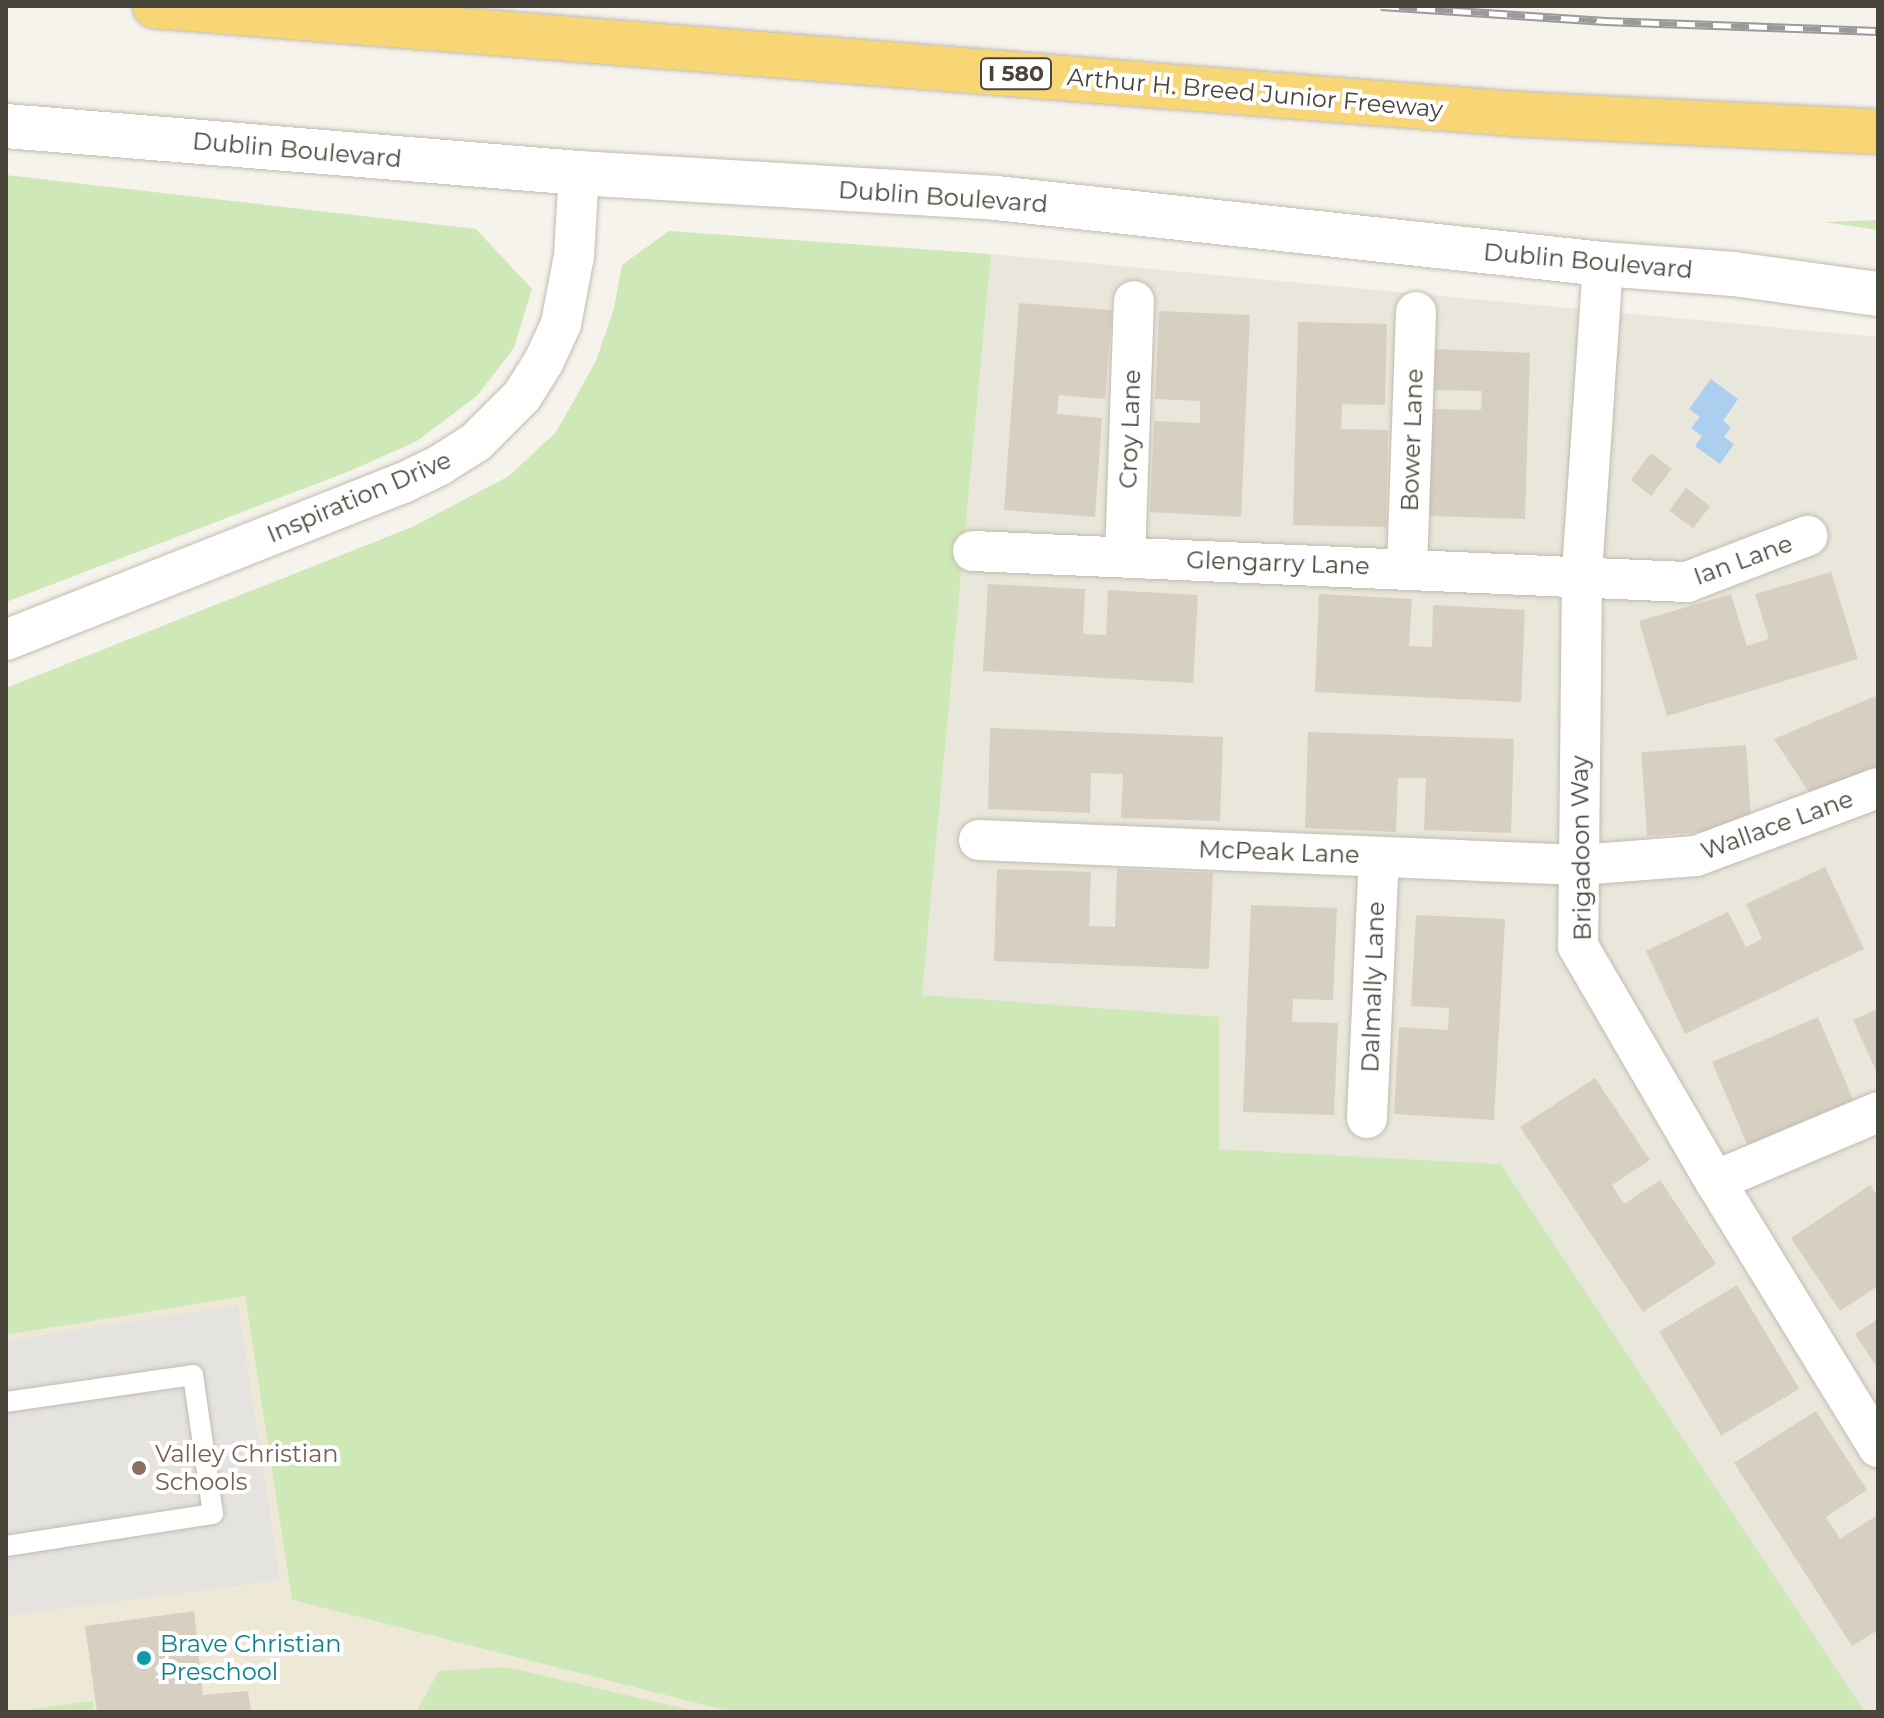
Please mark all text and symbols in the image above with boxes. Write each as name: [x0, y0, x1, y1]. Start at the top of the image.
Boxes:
road number: I 580: [980, 56, 1052, 92]
street label: Arthur H. Breed Junior Freeway: [1066, 62, 1444, 124]
street label: Dublin Boulevard: [191, 127, 403, 173]
street label: Dublin Boulevard: [837, 175, 1049, 219]
street label: Dublin Boulevard: [1482, 238, 1694, 284]
street label: Bower Lane: [1395, 368, 1429, 512]
street label: Croy Lane: [1114, 369, 1146, 489]
street label: Inspiration Drive: [263, 445, 455, 549]
street label: Ian Lane: [1690, 529, 1796, 591]
street label: Glengarry Lane: [1186, 545, 1370, 581]
street label: Brigadoon Way: [1565, 755, 1597, 941]
street label: Wallace Lane: [1697, 784, 1857, 866]
street label: McPeak Lane: [1198, 835, 1360, 869]
street label: Dalmally Lane: [1356, 901, 1390, 1073]
place label: Valley Christian Schools: [155, 1440, 339, 1496]
marker: Valley Christian Schools: [130, 1459, 148, 1477]
place label: Brave Christian Preschool: [160, 1630, 342, 1686]
marker: Brave Christian Preschool: [135, 1649, 153, 1667]

